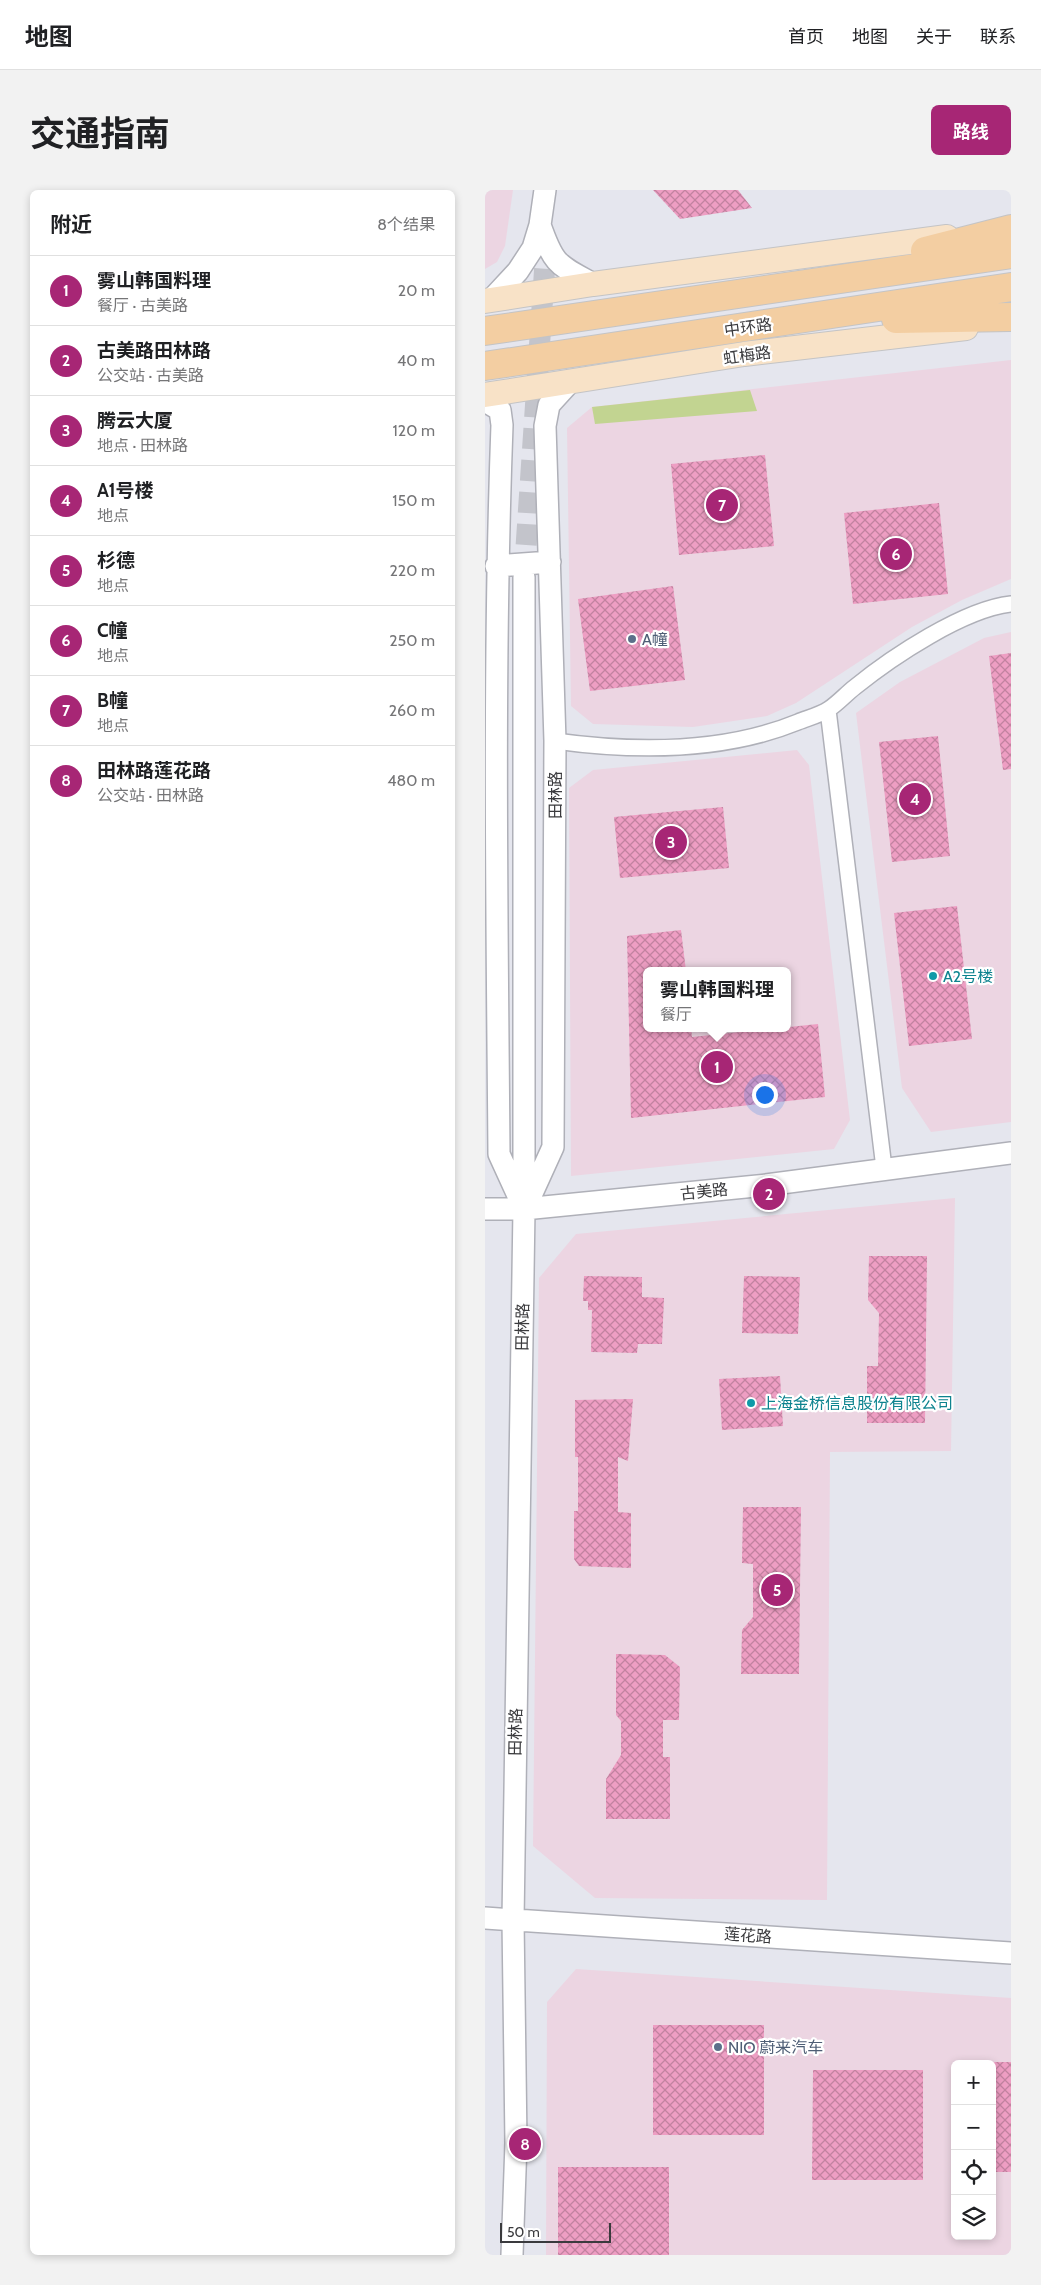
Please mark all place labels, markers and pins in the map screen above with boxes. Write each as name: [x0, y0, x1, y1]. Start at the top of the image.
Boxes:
pin: 7: [706, 486, 738, 524]
pin: 6: [880, 535, 912, 573]
place label: A幢: [642, 630, 668, 649]
marker: A幢: [626, 633, 638, 645]
pin: 4: [899, 780, 931, 818]
pin: 3: [655, 823, 687, 861]
place label: A2号楼: [943, 967, 993, 986]
marker: A2号楼: [927, 970, 939, 982]
pin: 1: [701, 1048, 733, 1086]
pin: 2: [753, 1175, 785, 1213]
place label: 上海金桥信息股份有限公司: [761, 1394, 953, 1413]
marker: 上海金桥信息股份有限公司: [745, 1397, 757, 1409]
pin: 5: [761, 1571, 793, 1609]
place label: NIO 蔚来汽车: [728, 2038, 823, 2057]
marker: NIO 蔚来汽车: [712, 2041, 724, 2053]
pin: 8: [509, 2125, 541, 2163]

